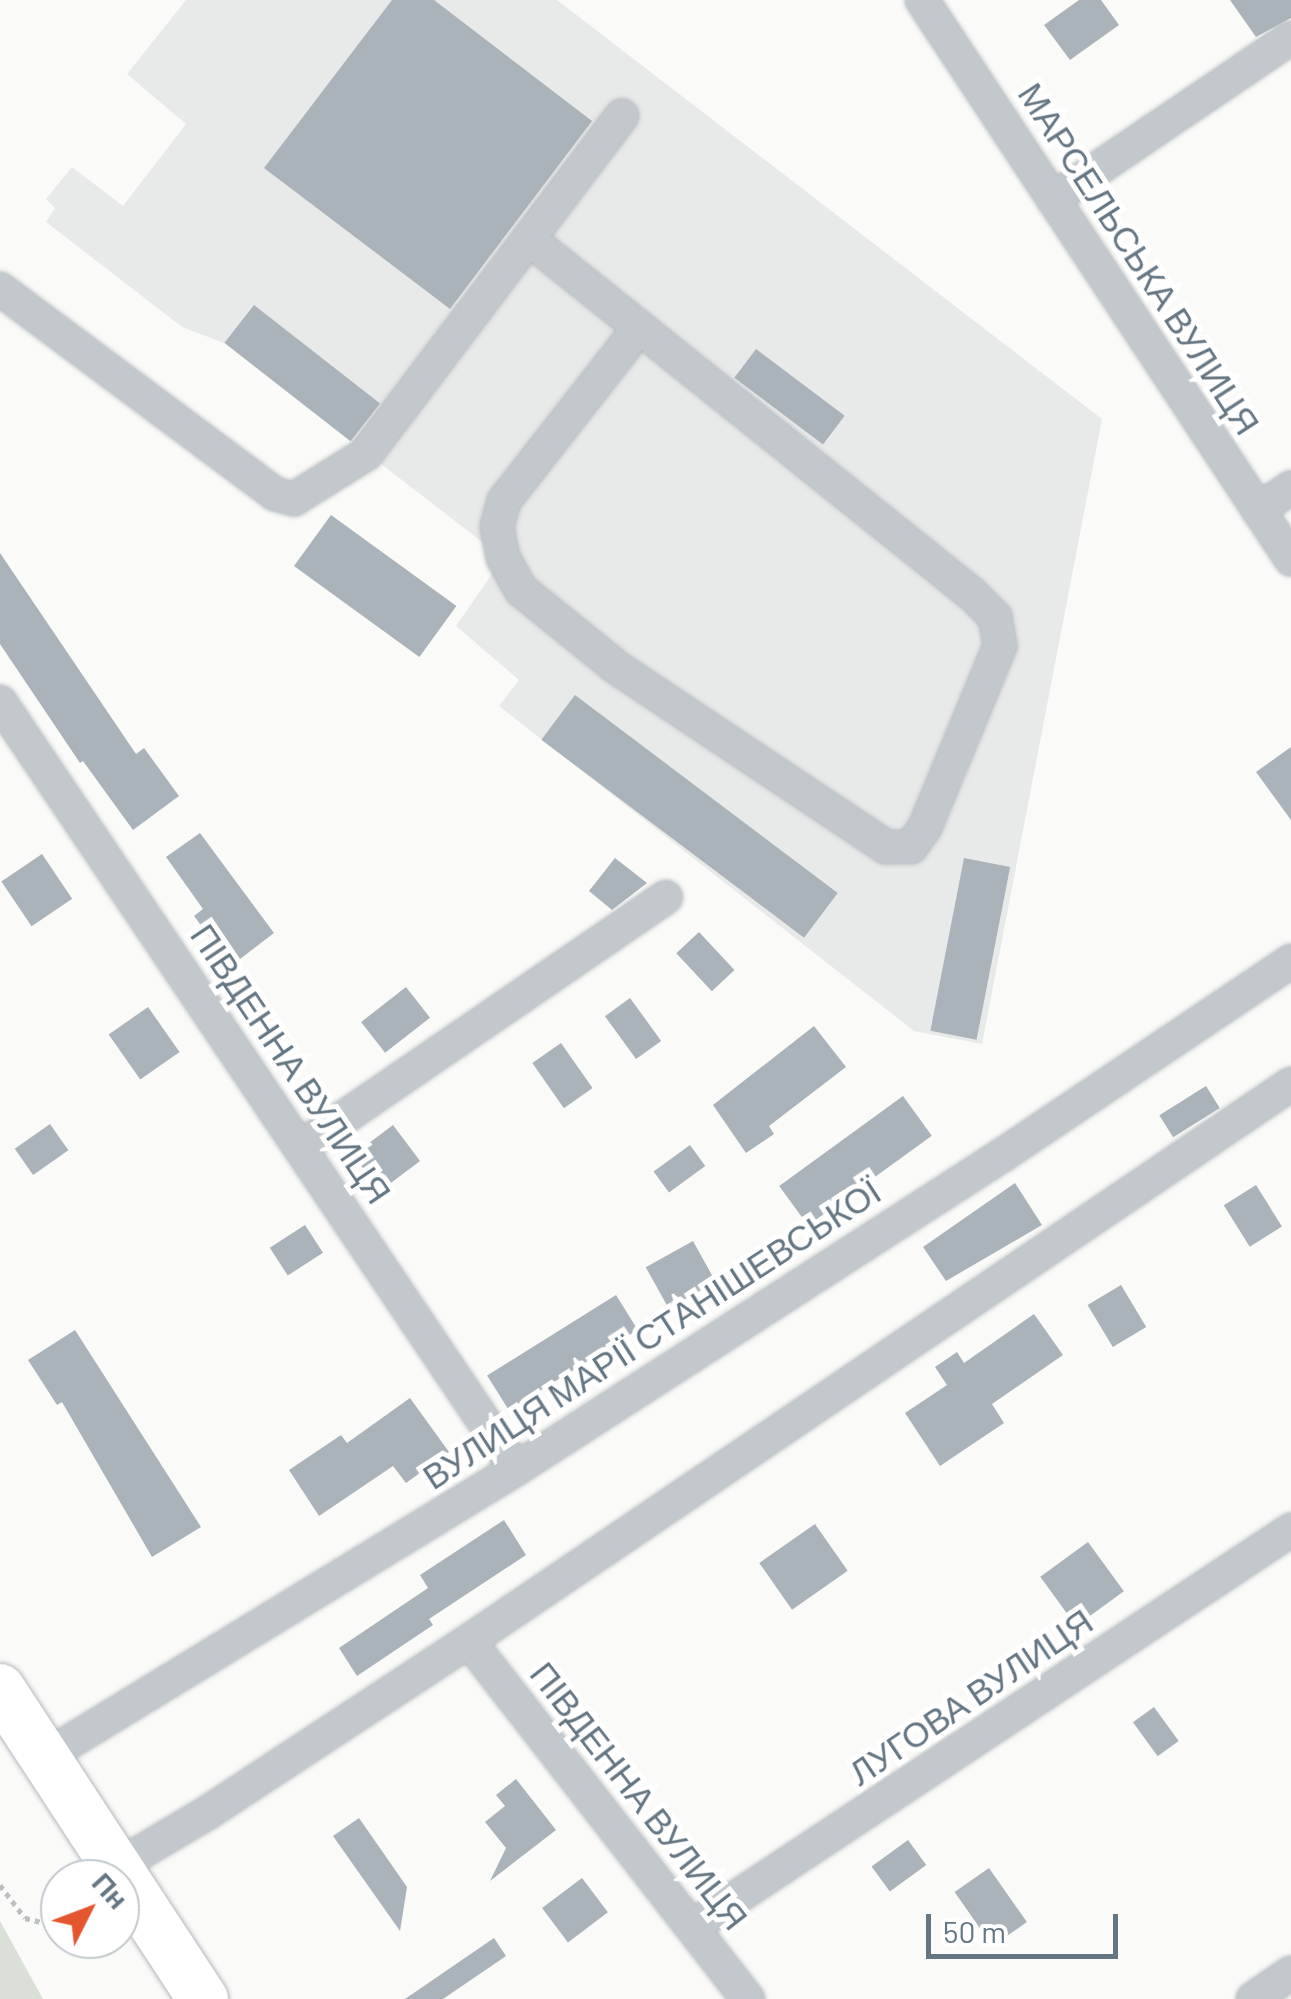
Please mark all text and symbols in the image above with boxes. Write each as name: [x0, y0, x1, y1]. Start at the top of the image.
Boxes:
street label: МАРСЕЛЬСЬКА ВУЛИЦЯ: [1011, 74, 1269, 442]
street label: ПІВДЕННА ВУЛИЦЯ: [183, 915, 401, 1211]
street label: ВУЛИЦЯ МАРІЇ СТАНІШЕВСЬКОЇ: [414, 1169, 888, 1497]
street label: ЛУГОВА ВУЛИЦЯ: [840, 1599, 1100, 1793]
street label: ПІВДЕННА ВУЛИЦЯ: [522, 1653, 758, 1937]
north arrow: [40, 1859, 140, 1959]
text: Пн: [86, 1865, 136, 1915]
scale bar: [931, 1894, 1124, 1956]
text: 50 m: [943, 1913, 1006, 1949]

